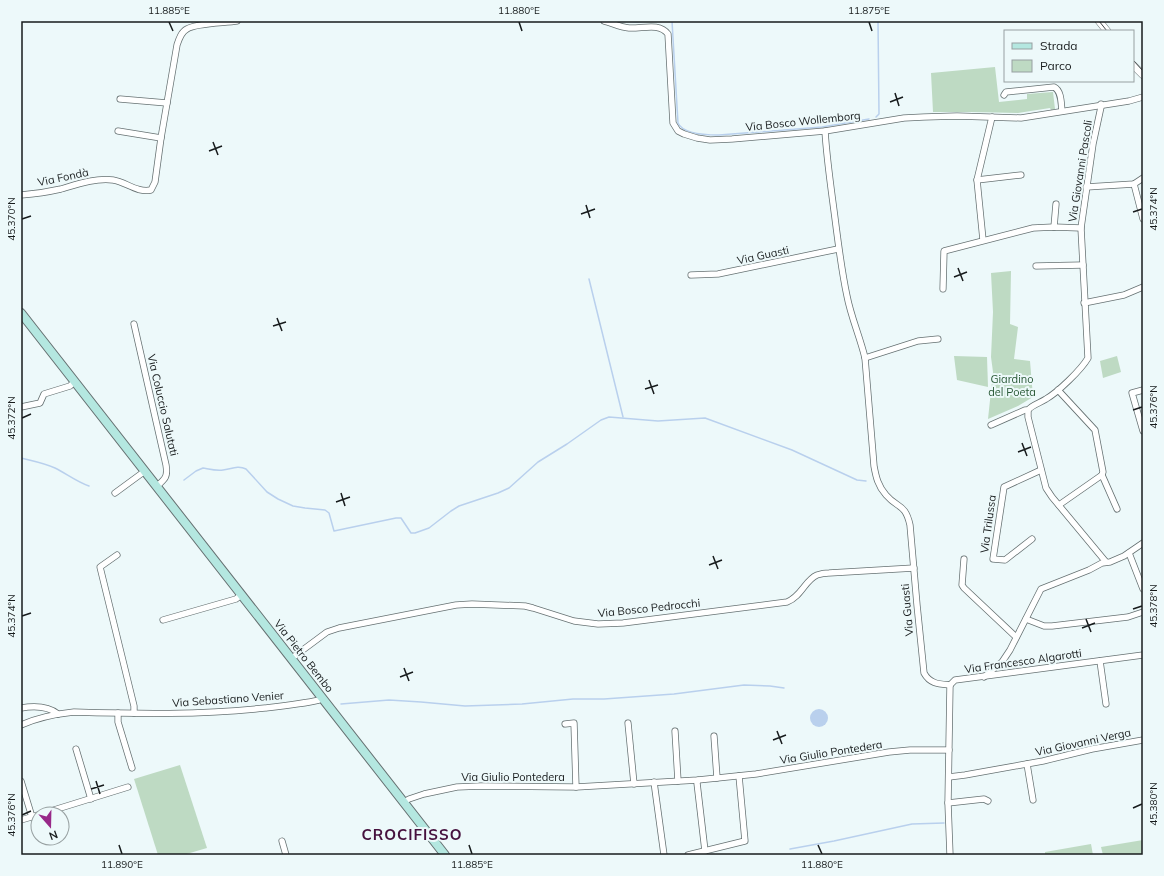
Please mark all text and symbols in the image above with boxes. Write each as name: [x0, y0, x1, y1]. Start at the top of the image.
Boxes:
text: 11.885°E: [148, 4, 190, 17]
text: 11.880°E: [498, 4, 540, 17]
text: 11.875°E: [848, 4, 890, 17]
legend: [1004, 30, 1134, 82]
text: Strada: [1040, 38, 1078, 53]
text: Parco: [1040, 58, 1072, 73]
street label: Via Bosco Wollemborg: [745, 108, 861, 134]
street label: Via Giovanni Pascoli: [1065, 119, 1095, 223]
street label: Via Fondà: [36, 165, 90, 189]
text: 45.374°N: [1147, 187, 1160, 231]
text: 45.370°N: [5, 197, 18, 241]
street label: Via Guasti: [736, 243, 790, 267]
street label: Via Coluccio Salutati: [144, 353, 182, 457]
park label: Giardino del Poeta: [988, 372, 1036, 399]
text: 45.376°N: [1147, 385, 1160, 429]
text: 45.372°N: [5, 396, 18, 440]
street label: Via Trilussa: [977, 494, 999, 554]
street label: Via Guasti: [898, 583, 916, 637]
text: 45.378°N: [1147, 584, 1160, 628]
text: 45.374°N: [5, 594, 18, 638]
street label: Via Bosco Pedrocchi: [597, 596, 701, 620]
street label: Via Pietro Bembo: [271, 617, 337, 695]
street label: Via Francesco Algarotti: [963, 646, 1083, 676]
street label: Via Sebastiano Venier: [172, 688, 284, 710]
street label: Via Giovanni Verga: [1034, 725, 1132, 759]
street label: Via Giulio Pontedera: [779, 737, 883, 767]
street label: Via Giulio Pontedera: [461, 770, 565, 784]
text: 45.380°N: [1147, 782, 1160, 826]
text: 45.376°N: [5, 793, 18, 837]
north arrow: [30, 806, 70, 846]
district label: CROCIFISSO: [361, 825, 463, 844]
text: N: [47, 827, 60, 843]
text: 11.890°E: [101, 858, 143, 871]
text: 11.885°E: [451, 858, 493, 871]
text: 11.880°E: [801, 858, 843, 871]

